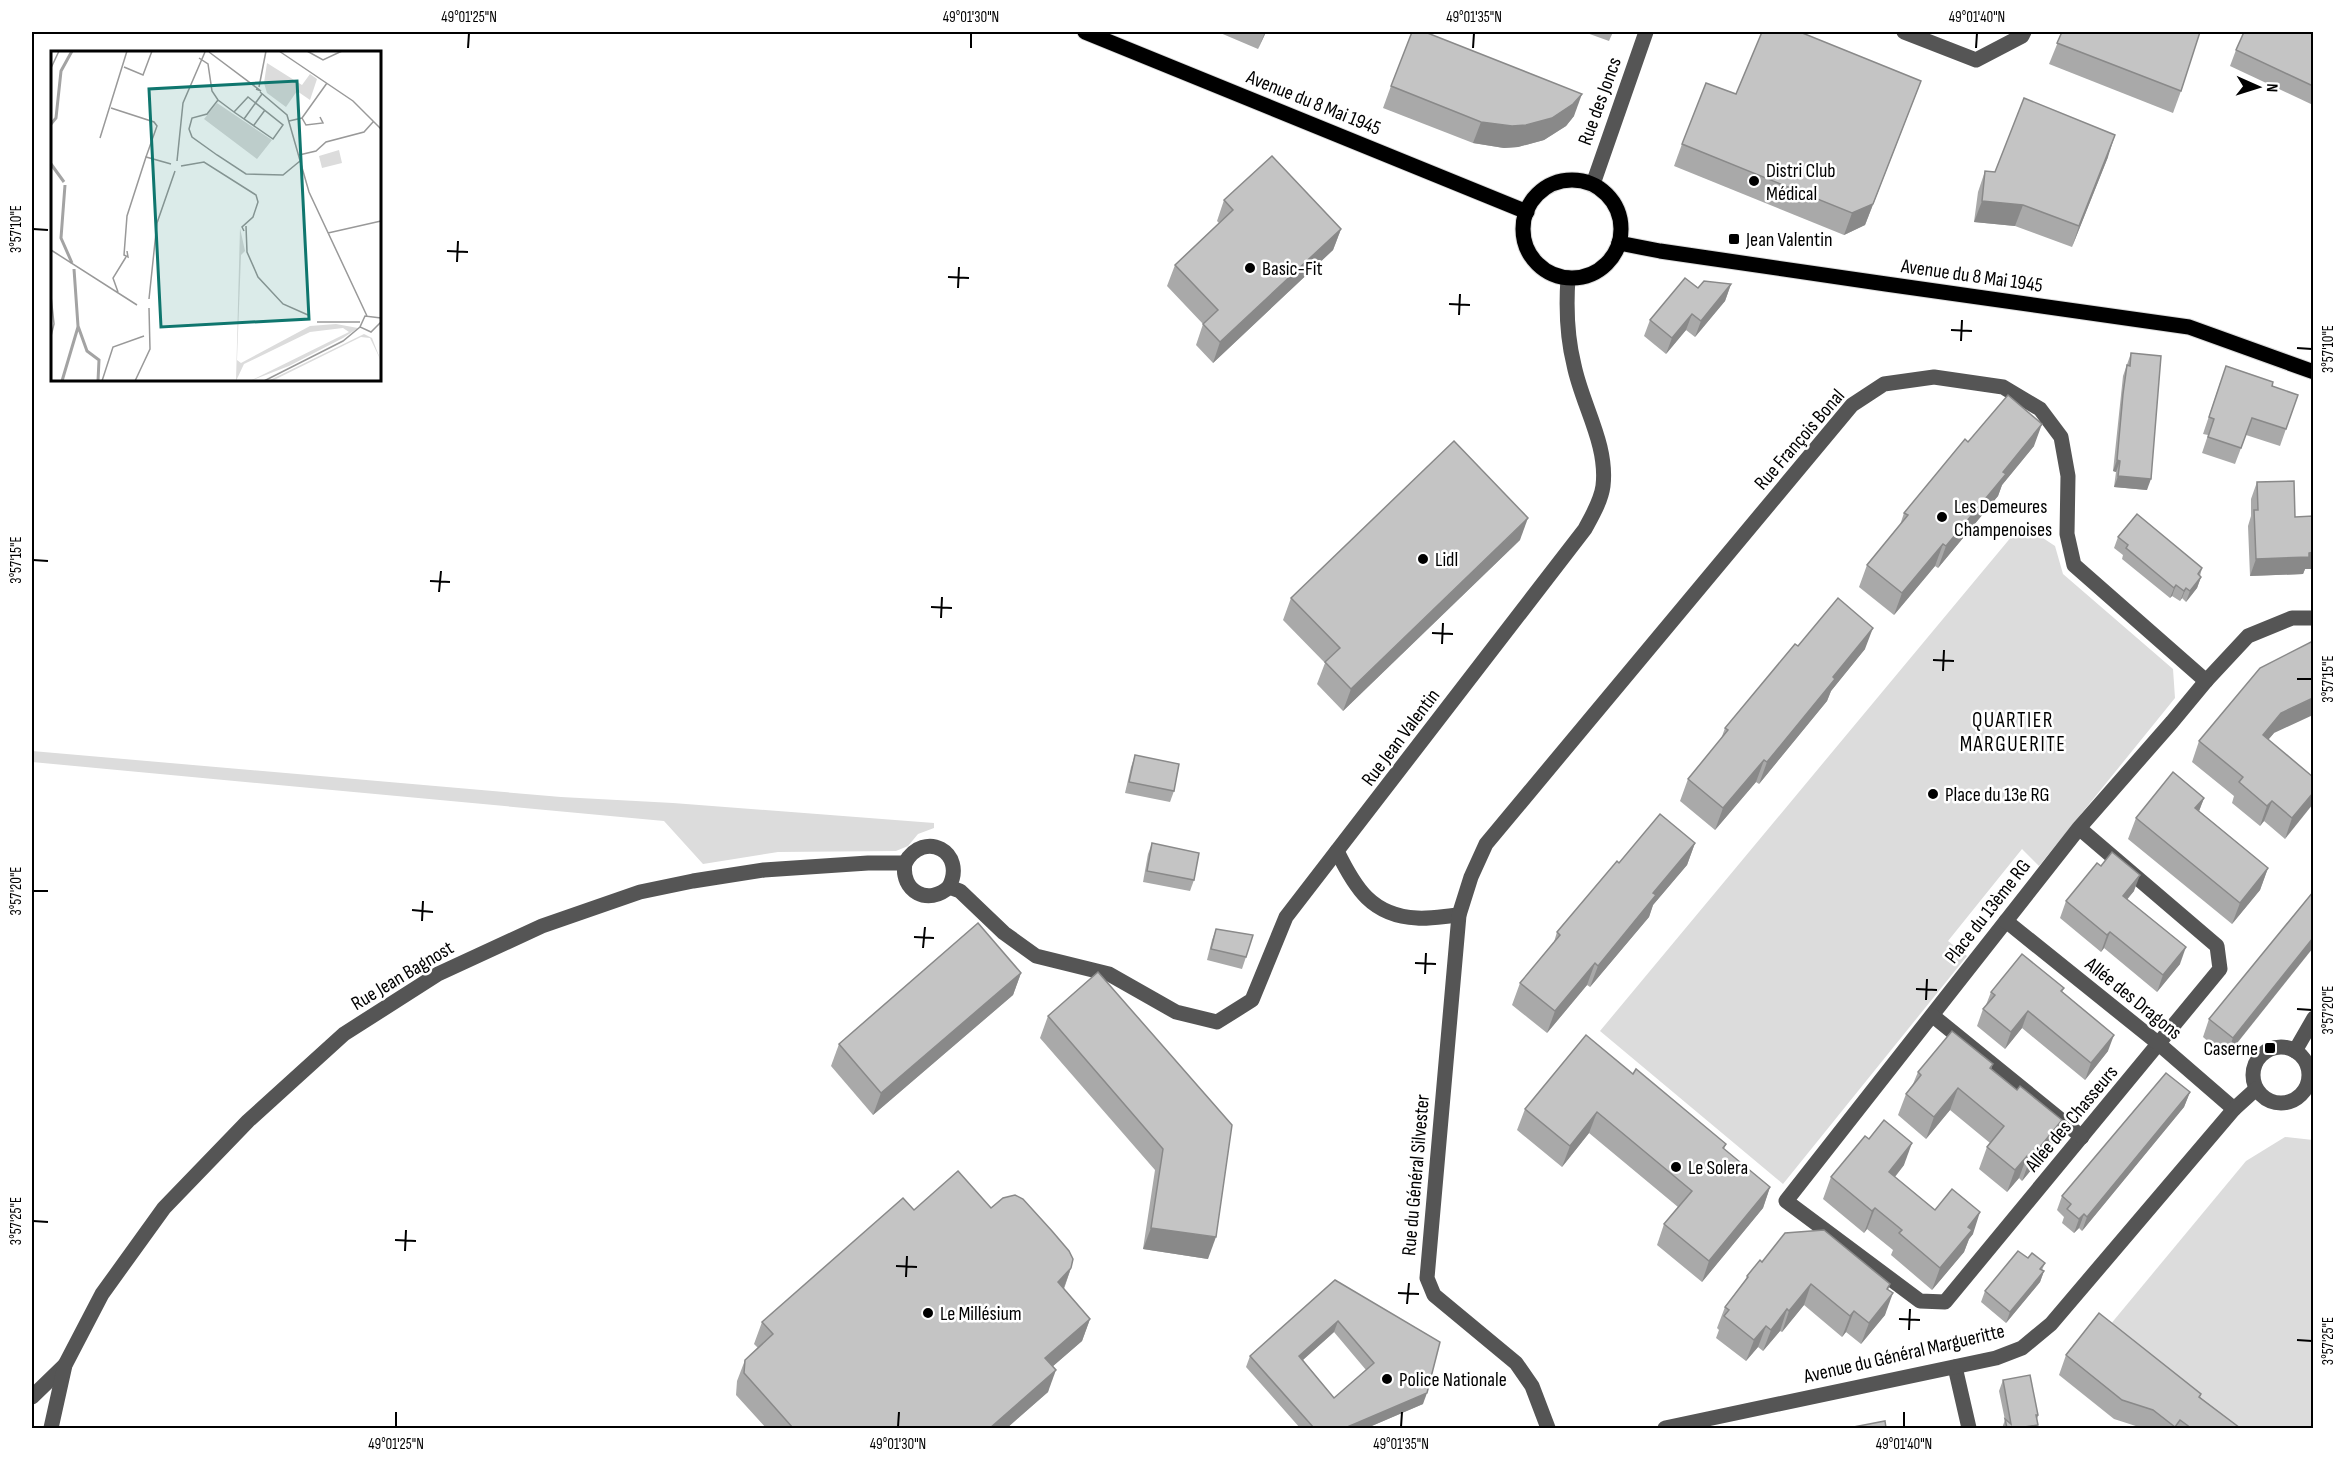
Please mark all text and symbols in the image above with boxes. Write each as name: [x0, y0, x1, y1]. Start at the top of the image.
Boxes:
text: 49°01'25"N: [441, 8, 497, 27]
text: 49°01'30"N: [943, 8, 999, 27]
text: 49°01'35"N: [1446, 8, 1502, 27]
text: 49°01'40"N: [1949, 8, 2005, 27]
inset map: [51, 51, 381, 381]
street label: Rue des Joncs: [1573, 54, 1627, 149]
north arrow: [2228, 57, 2288, 117]
street label: Avenue du 8 Mai 1945: [1242, 65, 1384, 141]
text: N: [2262, 83, 2281, 92]
place label: Distri Club Médical: [1766, 159, 1836, 206]
marker: Distri Club Médical: [1747, 174, 1761, 188]
text: 3°57'10"E: [7, 205, 26, 253]
place label: Jean Valentin: [1745, 228, 1833, 252]
marker: Jean Valentin: [1727, 232, 1741, 246]
street label: Avenue du 8 Mai 1945: [1899, 254, 2044, 298]
place label: Basic-Fit: [1262, 257, 1323, 281]
marker: Basic-Fit: [1243, 261, 1257, 275]
text: 3°57'10"E: [2319, 325, 2338, 373]
street label: Rue François Bonal: [1750, 384, 1850, 495]
place label: Les Demeures Champenoises: [1954, 495, 2052, 542]
marker: Les Demeures Champenoises: [1935, 510, 1949, 524]
text: 3°57'15"E: [7, 536, 26, 584]
place label: Lidl: [1435, 548, 1458, 572]
marker: Lidl: [1416, 552, 1430, 566]
text: 3°57'15"E: [2319, 655, 2338, 703]
street label: Rue Jean Valentin: [1357, 684, 1445, 791]
district label: QUARTIER MARGUERITE: [1960, 708, 2066, 757]
place label: Place du 13e RG: [1945, 783, 2050, 807]
marker: Place du 13e RG: [1926, 787, 1940, 801]
street label: Place du 13ème RG: [1940, 855, 2036, 968]
text: 3°57'20"E: [7, 867, 26, 915]
street label: Rue Jean Bagnost: [347, 936, 458, 1016]
street label: Allée des Dragons: [2080, 952, 2186, 1045]
text: 3°57'20"E: [2319, 986, 2338, 1034]
place label: Caserne: [2203, 1037, 2258, 1061]
marker: Caserne: [2263, 1041, 2277, 1055]
street label: Allée des Chasseurs: [2020, 1061, 2123, 1177]
street label: Rue du Général Silvester: [1397, 1093, 1435, 1257]
place label: Le Solera: [1688, 1156, 1748, 1180]
marker: Le Solera: [1669, 1160, 1683, 1174]
text: 3°57'25"E: [7, 1197, 26, 1245]
place label: Le Millésium: [940, 1302, 1022, 1326]
marker: Le Millésium: [921, 1306, 935, 1320]
text: 3°57'25"E: [2319, 1317, 2338, 1365]
street label: Avenue du Général Margueritte: [1801, 1319, 2007, 1389]
place label: Police Nationale: [1399, 1368, 1507, 1392]
marker: Police Nationale: [1380, 1372, 1394, 1386]
text: 49°01'25"N: [368, 1435, 424, 1454]
text: 49°01'30"N: [870, 1435, 926, 1454]
text: 49°01'35"N: [1373, 1435, 1429, 1454]
text: 49°01'40"N: [1876, 1435, 1932, 1454]

